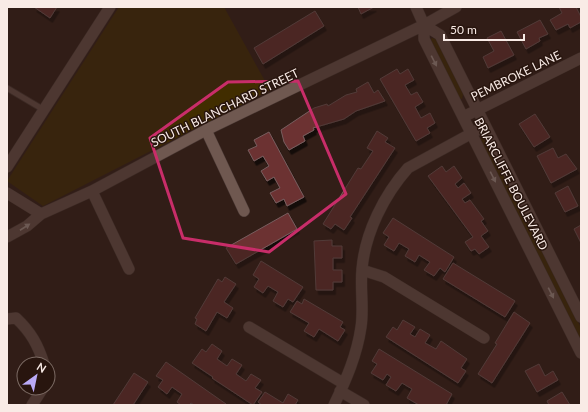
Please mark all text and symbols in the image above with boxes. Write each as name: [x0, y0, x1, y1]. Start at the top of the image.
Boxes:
scale bar: [444, 16, 524, 42]
text: 50 m: [450, 22, 477, 37]
street label: PEMBROKE LANE: [468, 47, 563, 104]
one-way arrow: [431, 55, 438, 67]
street label: SOUTH BLANCHARD STREET: [148, 65, 301, 150]
street label: BRIARCLIFFE BOULEVARD: [471, 115, 551, 253]
one-way arrow: [490, 171, 496, 183]
one-way arrow: [19, 223, 31, 230]
one-way arrow: [548, 288, 554, 299]
north arrow: [16, 356, 56, 396]
text: N: [35, 359, 49, 375]

